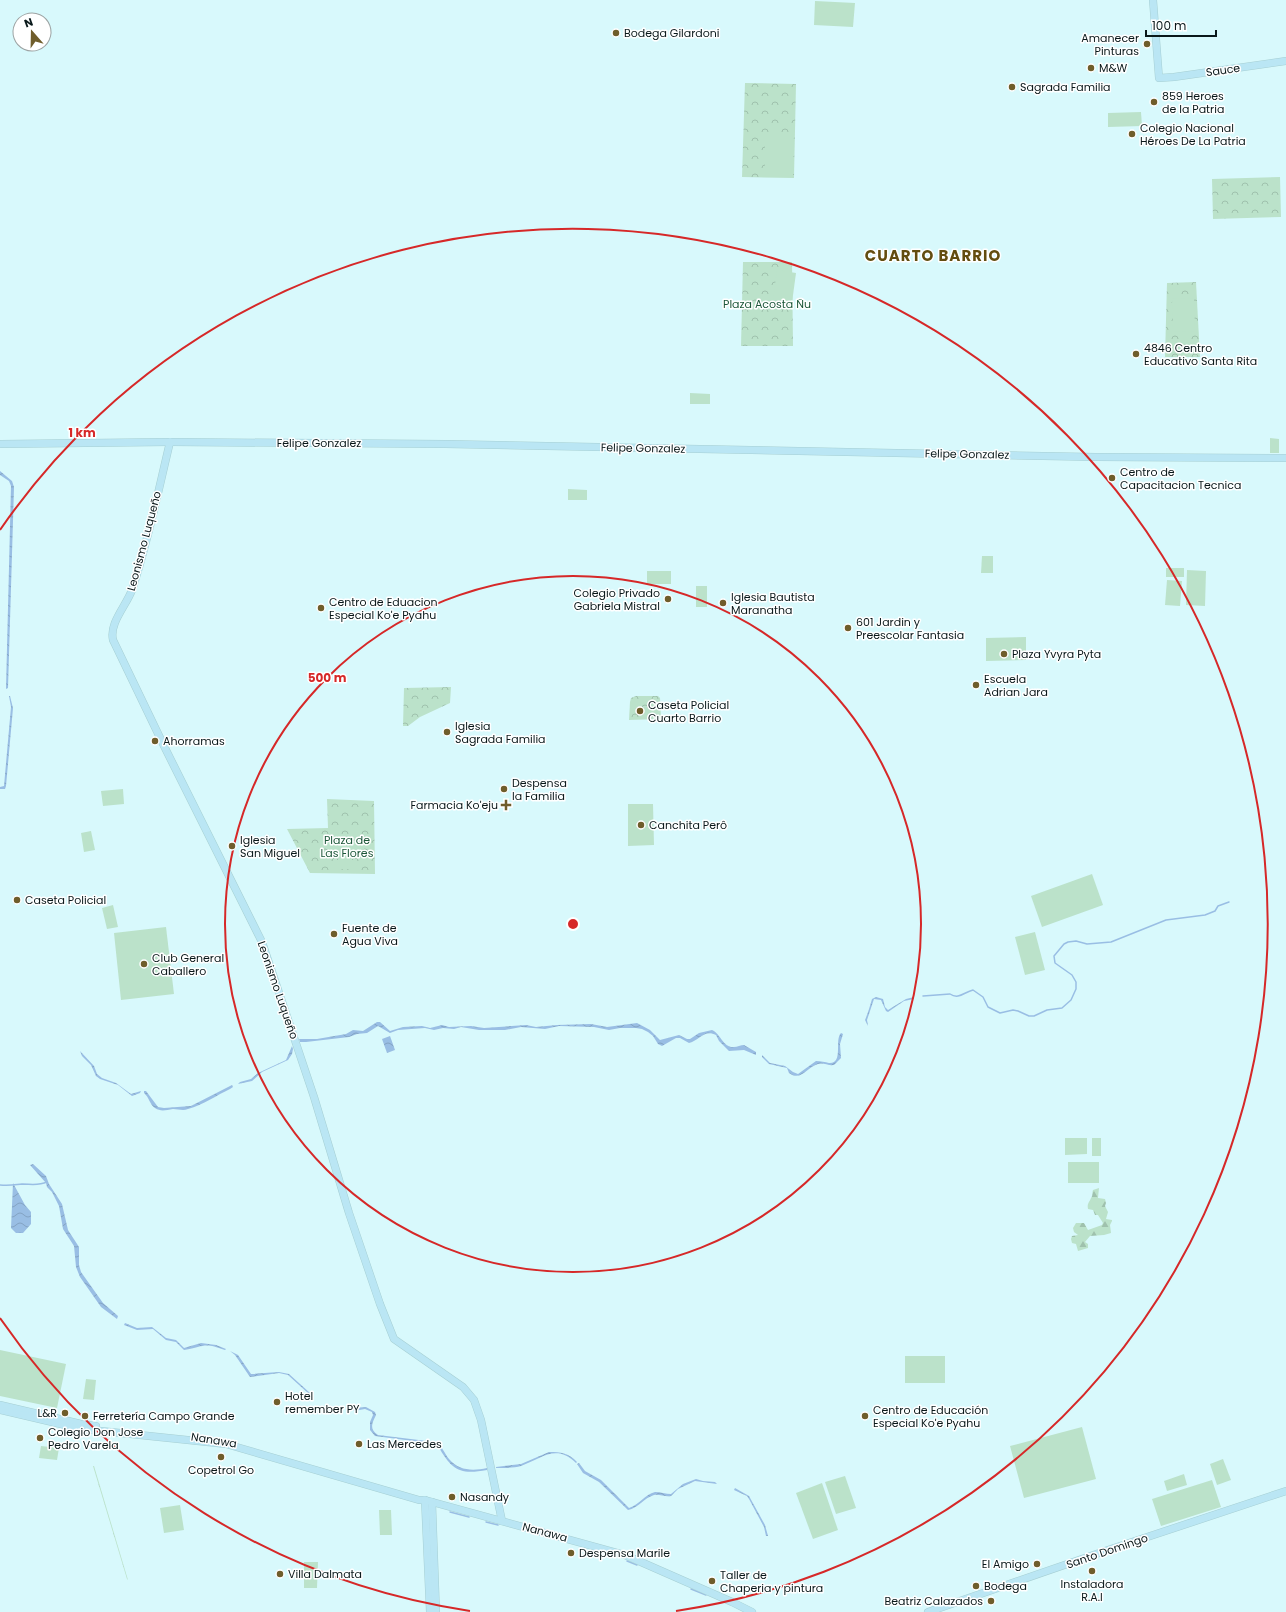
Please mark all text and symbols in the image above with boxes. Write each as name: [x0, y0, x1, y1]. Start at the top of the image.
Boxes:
north arrow: [12, 12, 52, 52]
scale bar: [1146, 12, 1216, 38]
text: N: [22, 14, 35, 32]
text: 100 m: [1152, 17, 1186, 34]
place label: Bodega Gilardoni: [624, 25, 720, 41]
marker: Bodega Gilardoni: [611, 28, 621, 38]
place label: Amanecer Pinturas: [1081, 30, 1139, 59]
marker: Amanecer Pinturas: [1142, 39, 1152, 49]
place label: M&W: [1099, 60, 1128, 76]
street label: Sauce: [1205, 60, 1241, 80]
marker: M&W: [1086, 63, 1096, 73]
place label: Sagrada Familia: [1020, 79, 1111, 95]
marker: Sagrada Familia: [1007, 82, 1017, 92]
place label: 859 Heroes de la Patria: [1162, 88, 1224, 117]
marker: 859 Heroes de la Patria: [1149, 97, 1159, 107]
place label: Colegio Nacional Héroes De La Patria: [1140, 120, 1246, 149]
marker: Colegio Nacional Héroes De La Patria: [1127, 129, 1137, 139]
district label: CUARTO BARRIO: [865, 245, 1001, 266]
park label: Plaza Acosta Ñu: [723, 296, 811, 312]
place label: 4846 Centro Educativo Santa Rita: [1144, 340, 1257, 369]
marker: 4846 Centro Educativo Santa Rita: [1131, 349, 1141, 359]
text: 1 km: [68, 424, 96, 441]
street label: Felipe Gonzalez: [277, 435, 361, 451]
street label: Felipe Gonzalez: [601, 439, 685, 457]
street label: Felipe Gonzalez: [925, 445, 1009, 463]
place label: Centro de Capacitacion Tecnica: [1120, 464, 1241, 493]
marker: Centro de Capacitacion Tecnica: [1107, 473, 1117, 483]
street label: Leonismo Luqueño: [123, 489, 165, 593]
place label: Colegio Privado Gabriela Mistral: [574, 585, 660, 614]
place label: Iglesia Bautista Maranatha: [731, 589, 815, 618]
place label: Centro de Eduacion Especial Ko'e Pyahu: [329, 594, 438, 623]
marker: Colegio Privado Gabriela Mistral: [663, 594, 673, 604]
marker: Iglesia Bautista Maranatha: [718, 598, 728, 608]
marker: Centro de Eduacion Especial Ko'e Pyahu: [316, 603, 326, 613]
place label: 601 Jardin y Preescolar Fantasia: [856, 614, 964, 643]
marker: 601 Jardin y Preescolar Fantasia: [843, 623, 853, 633]
place label: Plaza Yvyra Pyta: [1012, 646, 1101, 662]
marker: Plaza Yvyra Pyta: [999, 649, 1009, 659]
text: 500 m: [308, 669, 347, 686]
place label: Escuela Adrian Jara: [984, 671, 1048, 700]
marker: Escuela Adrian Jara: [971, 680, 981, 690]
place label: Caseta Policial Cuarto Barrio: [648, 697, 729, 726]
marker: Caseta Policial Cuarto Barrio: [635, 706, 645, 716]
place label: Iglesia Sagrada Familia: [455, 718, 546, 747]
marker: Iglesia Sagrada Familia: [442, 727, 452, 737]
place label: Ahorramas: [163, 733, 225, 749]
marker: Ahorramas: [150, 736, 160, 746]
place label: Despensa la Familia: [512, 775, 567, 804]
marker: Despensa la Familia: [499, 784, 509, 794]
place label: Farmacia Ko'eju: [410, 797, 498, 813]
marker: Farmacia Ko'eju: [501, 800, 511, 810]
place label: Canchita Perô: [649, 817, 727, 833]
marker: Canchita Perô: [636, 820, 646, 830]
place label: Iglesia San Miguel: [240, 832, 300, 861]
park label: Plaza de Las Flores: [321, 832, 374, 861]
marker: Iglesia San Miguel: [227, 841, 237, 851]
place label: Caseta Policial: [25, 892, 106, 908]
marker: Caseta Policial: [12, 895, 22, 905]
centre of rings: [566, 917, 580, 931]
place label: Fuente de Agua Viva: [342, 920, 398, 949]
marker: Fuente de Agua Viva: [329, 929, 339, 939]
street label: Leonismo Luqueño: [254, 939, 302, 1041]
place label: Club General Caballero: [152, 950, 224, 979]
marker: Club General Caballero: [139, 959, 149, 969]
place label: Hotel remember PY: [285, 1388, 360, 1417]
marker: Hotel remember PY: [272, 1397, 282, 1407]
place label: Centro de Educación Especial Ko'e Pyahu: [873, 1402, 988, 1431]
place label: L&R: [37, 1405, 57, 1421]
marker: L&R: [60, 1408, 70, 1418]
place label: Ferretería Campo Grande: [93, 1408, 235, 1424]
marker: Ferretería Campo Grande: [80, 1411, 90, 1421]
marker: Centro de Educación Especial Ko'e Pyahu: [860, 1411, 870, 1421]
place label: Colegio Don Jose Pedro Varela: [48, 1424, 144, 1453]
street label: Nanawa: [190, 1428, 238, 1452]
marker: Colegio Don Jose Pedro Varela: [35, 1433, 45, 1443]
place label: Las Mercedes: [367, 1436, 442, 1452]
marker: Las Mercedes: [354, 1439, 364, 1449]
marker: Copetrol Go: [216, 1452, 226, 1462]
place label: Copetrol Go: [188, 1462, 254, 1478]
place label: Nasandy: [460, 1489, 510, 1505]
marker: Nasandy: [447, 1492, 457, 1502]
street label: Nanawa: [521, 1518, 569, 1546]
street label: Santo Domingo: [1064, 1530, 1150, 1572]
place label: Despensa Marile: [579, 1545, 670, 1561]
marker: Despensa Marile: [566, 1548, 576, 1558]
place label: El Amigo: [982, 1556, 1029, 1572]
marker: El Amigo: [1032, 1559, 1042, 1569]
place label: Villa Dalmata: [288, 1566, 362, 1582]
marker: Instaladora R.A.I: [1087, 1566, 1097, 1576]
place label: Taller de Chaperia y pintura: [720, 1567, 823, 1596]
marker: Villa Dalmata: [275, 1569, 285, 1579]
marker: Taller de Chaperia y pintura: [707, 1576, 717, 1586]
place label: Instaladora R.A.I: [1060, 1576, 1124, 1605]
place label: Bodega: [984, 1578, 1027, 1594]
marker: Bodega: [971, 1581, 981, 1591]
place label: Beatriz Calazados: [885, 1593, 983, 1609]
marker: Beatriz Calazados: [986, 1596, 996, 1606]

